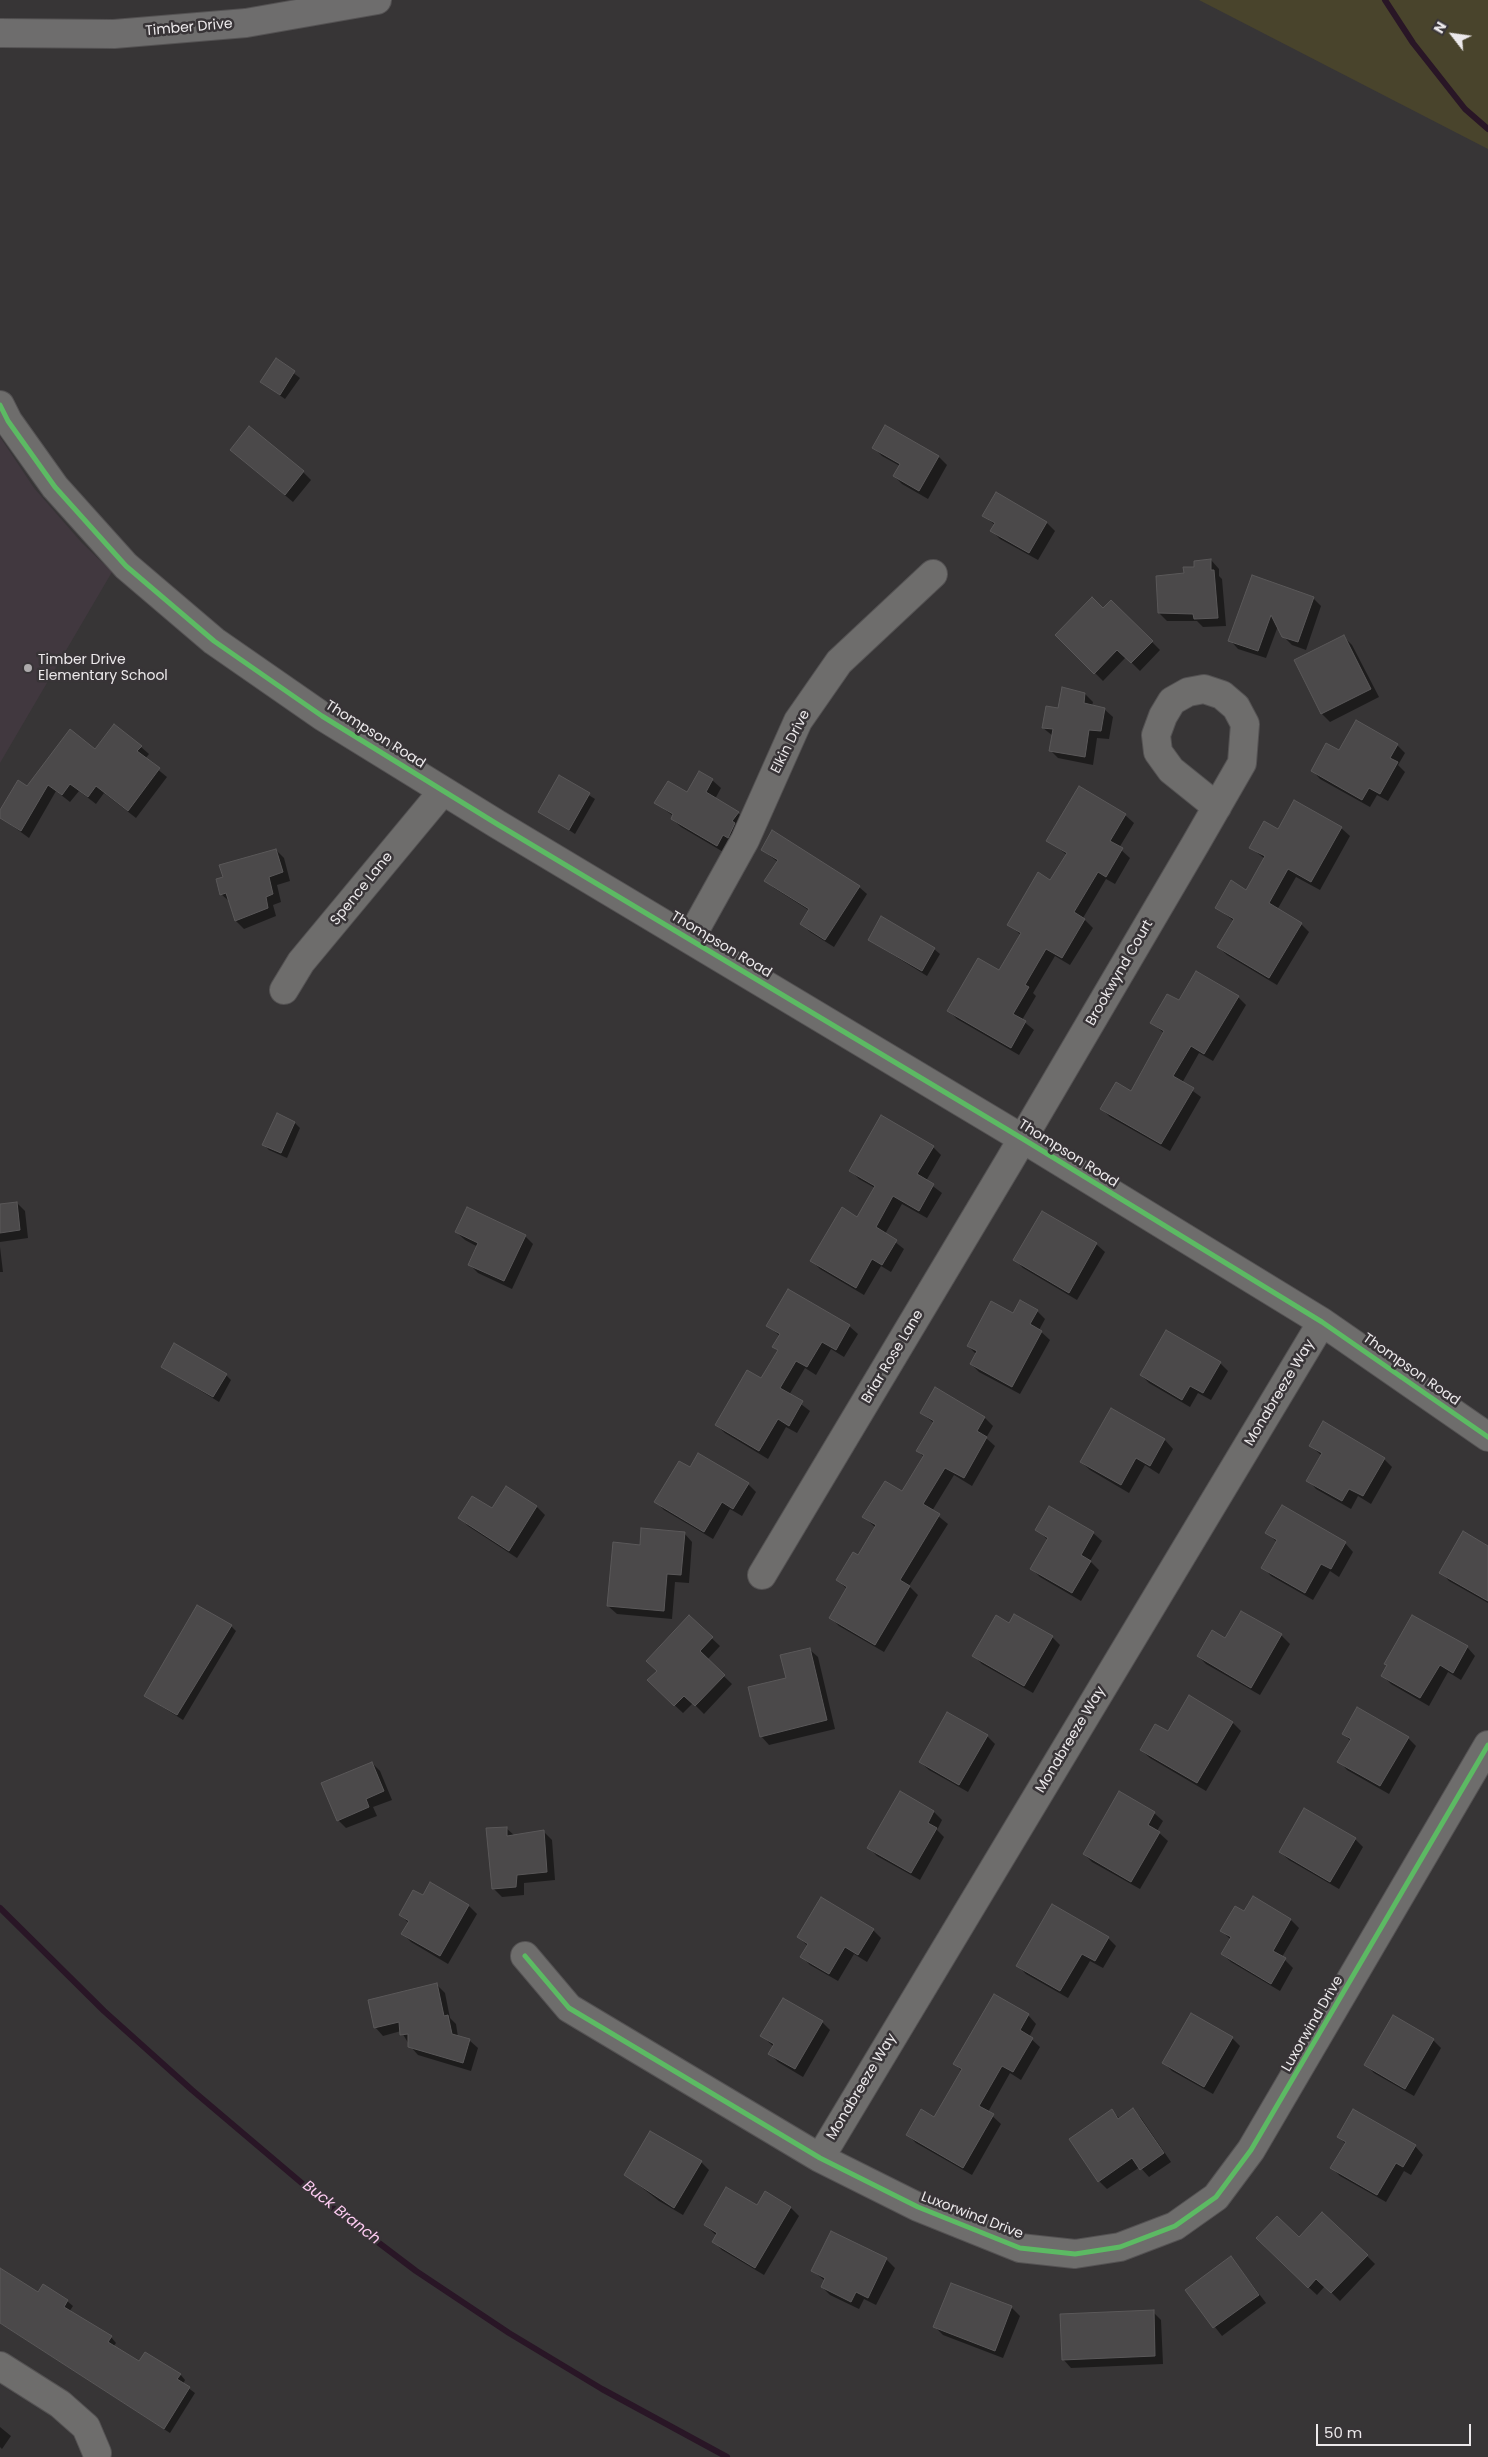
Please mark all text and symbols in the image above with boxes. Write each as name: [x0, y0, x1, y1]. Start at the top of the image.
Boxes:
north arrow: [1428, 10, 1478, 60]
street label: Timber Drive: [145, 16, 233, 40]
text: N: [1429, 18, 1451, 37]
place label: Timber Drive Elementary School: [38, 652, 168, 684]
marker: Timber Drive Elementary School: [22, 662, 34, 674]
street label: Thompson Road: [322, 697, 428, 773]
street label: Elkin Drive: [768, 707, 814, 777]
street label: Spence Lane: [327, 849, 397, 929]
street label: Thompson Road: [667, 908, 775, 982]
street label: Brookwynd Court: [1083, 917, 1157, 1029]
street label: Thompson Road: [1015, 1116, 1121, 1192]
street label: Briar Rose Lane: [858, 1307, 928, 1407]
street label: Thompson Road: [1359, 1330, 1463, 1410]
street label: Monabreeze Way: [1242, 1337, 1318, 1449]
street label: Monabreeze Way: [1033, 1684, 1109, 1796]
street label: Luxorwind Drive: [1279, 1973, 1347, 2075]
street label: Monabreeze Way: [824, 2031, 900, 2143]
water label: Buck Branch: [299, 2177, 383, 2249]
street label: Luxorwind Drive: [919, 2189, 1025, 2243]
scale bar: [1318, 2414, 1473, 2446]
text: 50 m: [1324, 2422, 1362, 2443]

